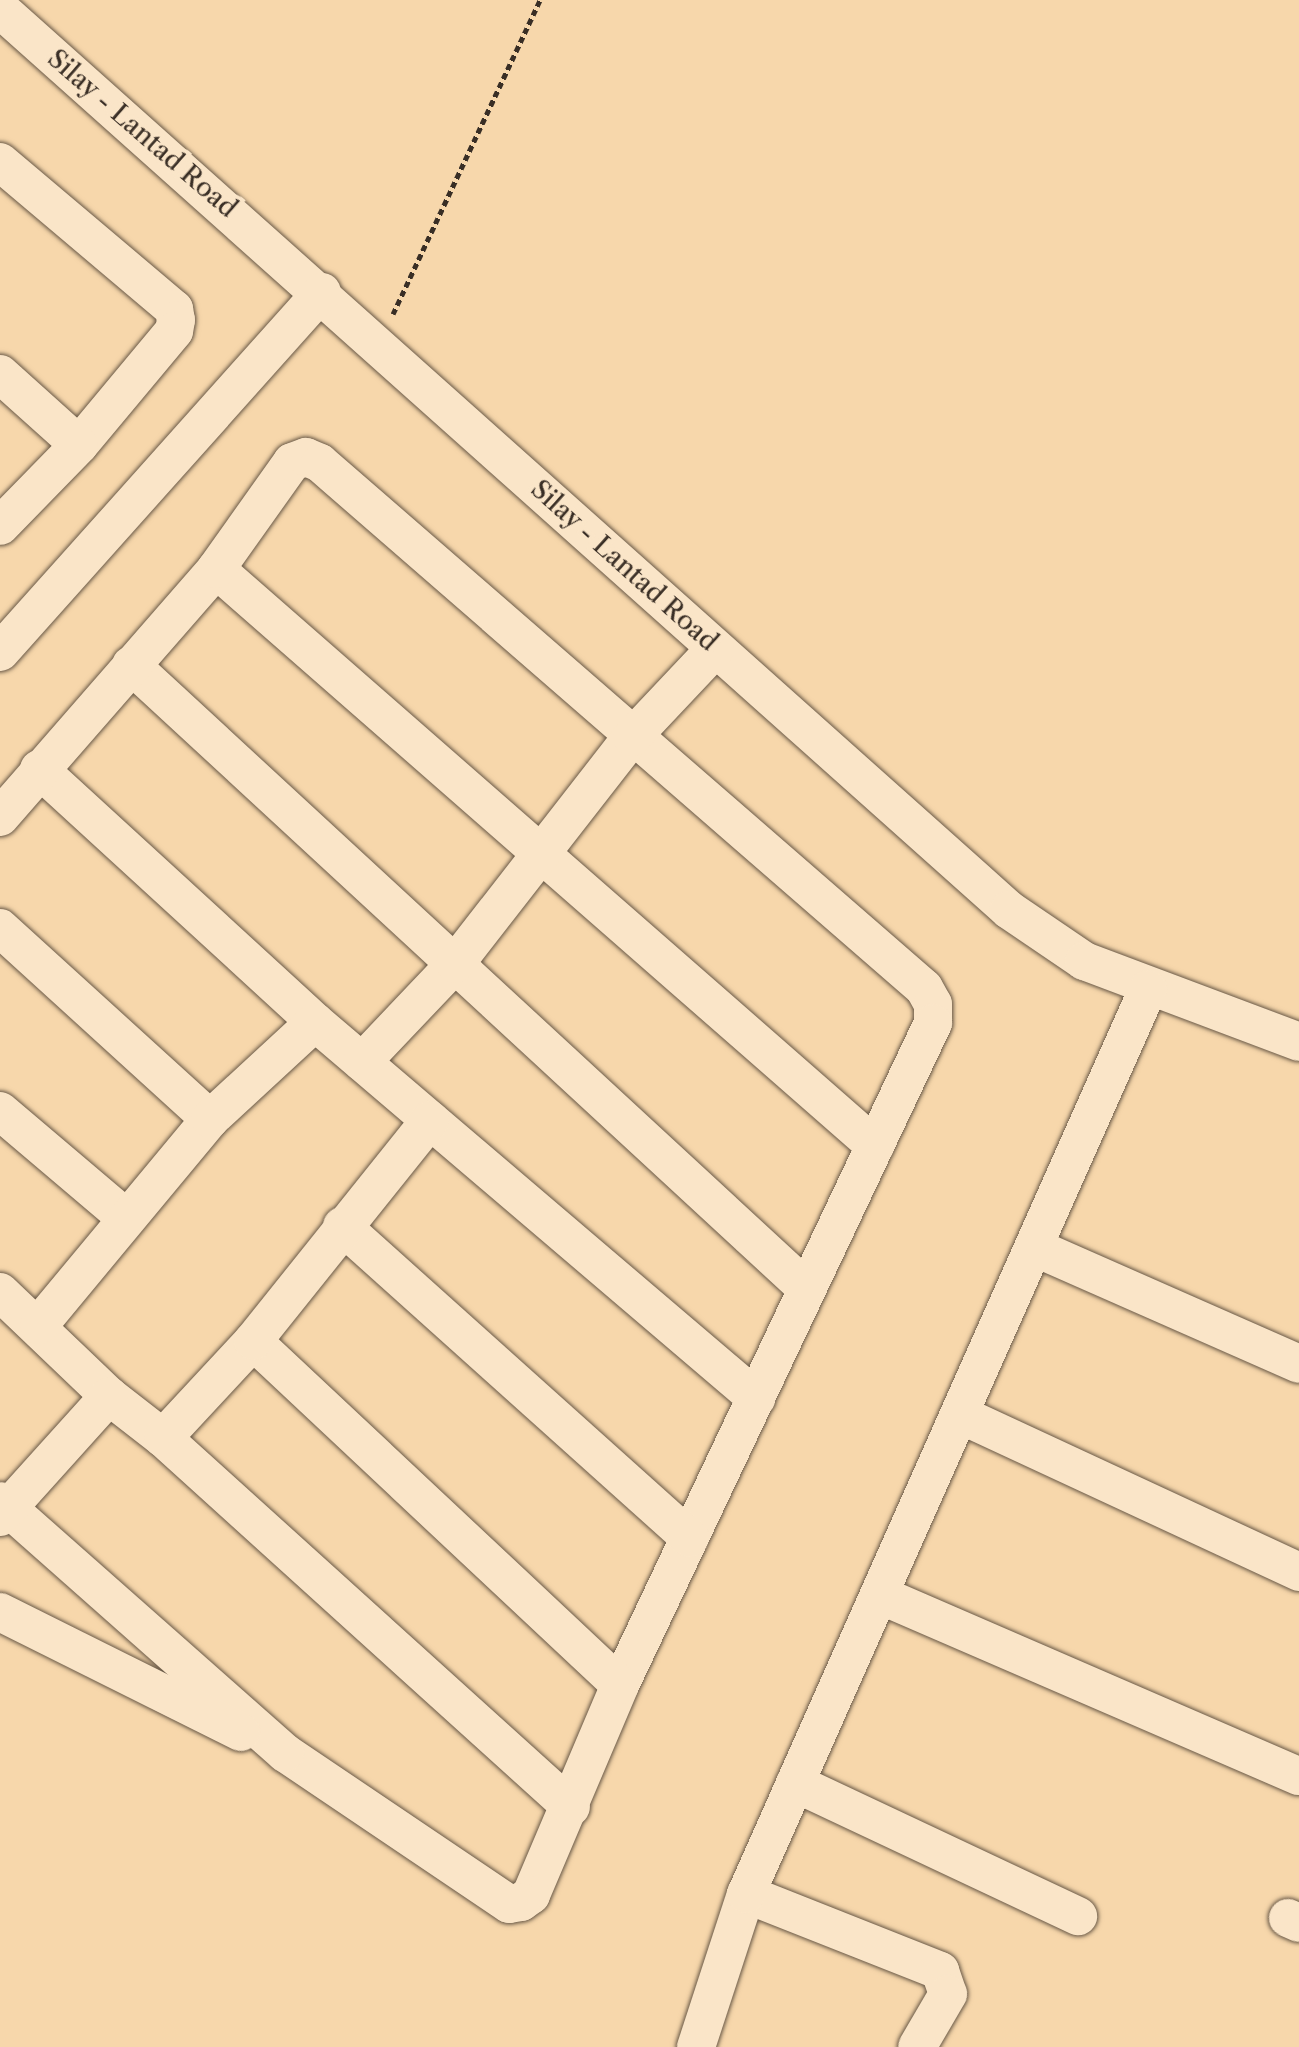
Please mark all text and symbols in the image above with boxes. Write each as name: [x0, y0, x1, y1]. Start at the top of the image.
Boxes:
street label: Silay - Lantad Road: [41, 43, 243, 225]
street label: Silay - Lantad Road: [524, 474, 724, 658]

